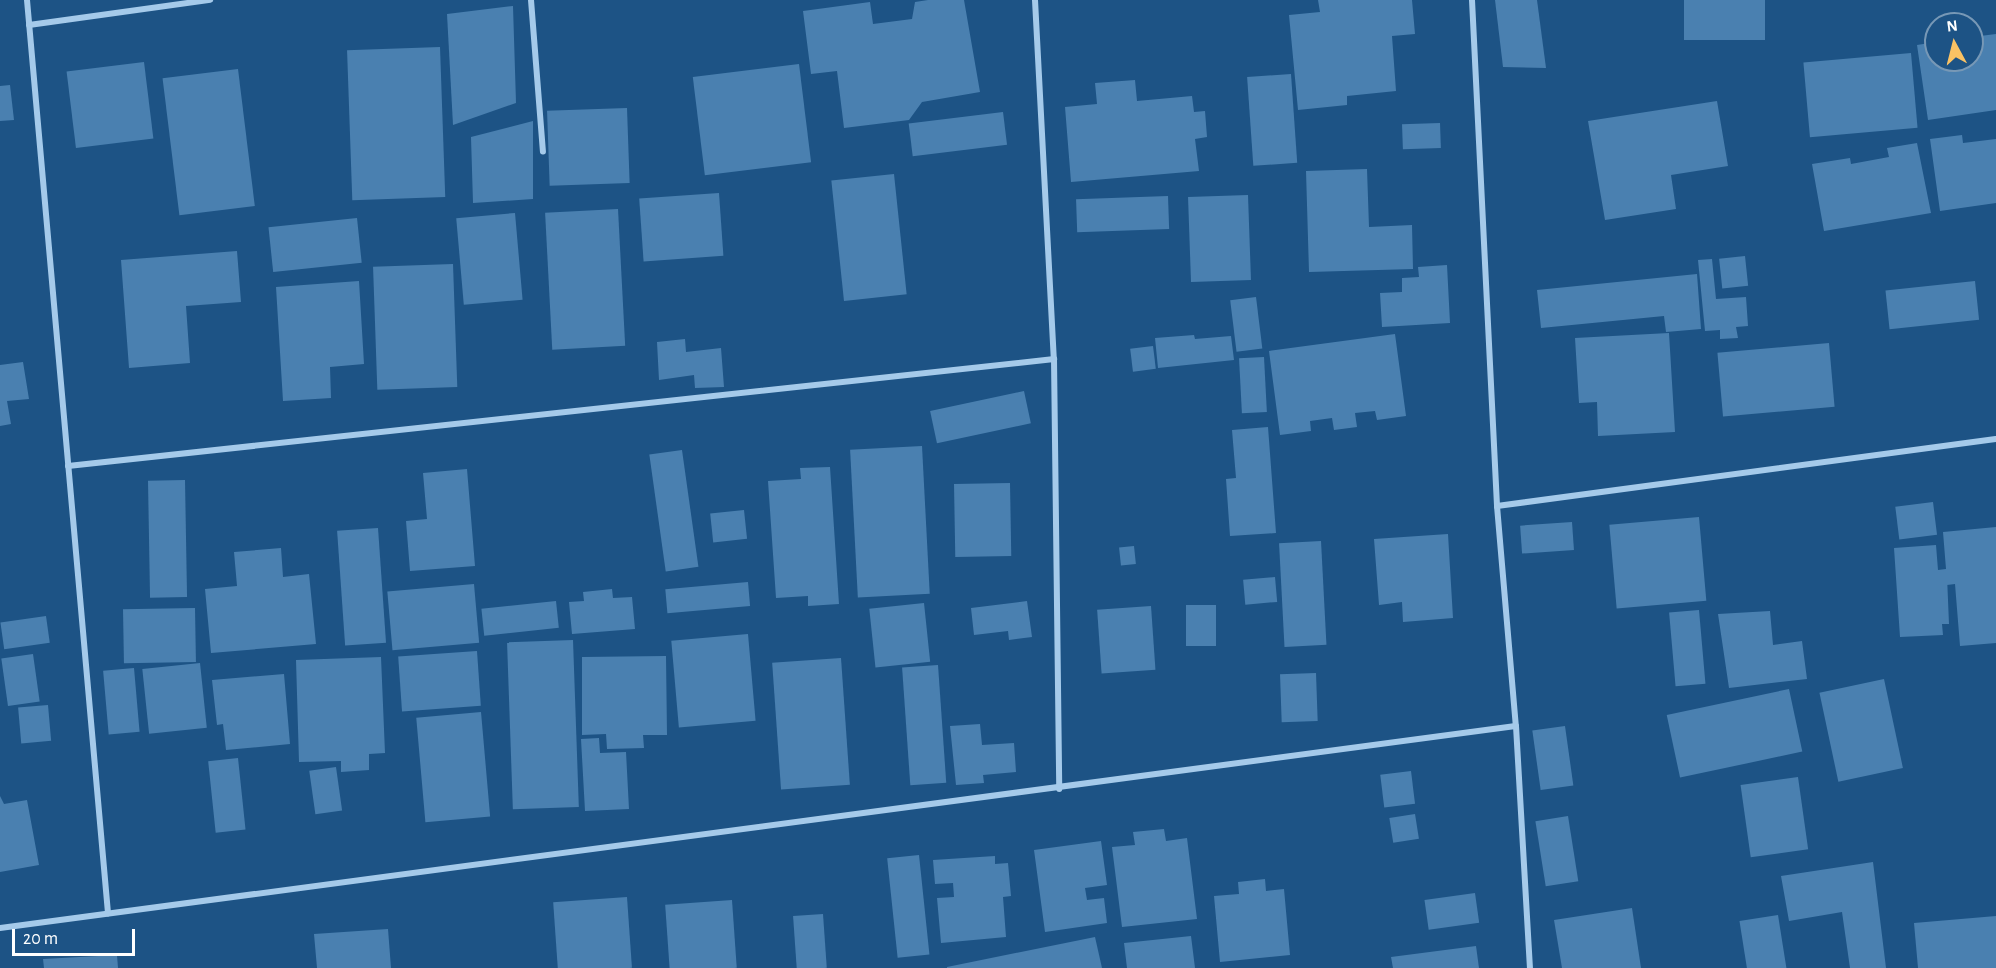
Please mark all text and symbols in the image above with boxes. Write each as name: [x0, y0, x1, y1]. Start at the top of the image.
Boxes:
north arrow: [1924, 12, 1984, 72]
text: N: [1946, 18, 1959, 35]
scale bar: [15, 917, 138, 955]
text: 20 m: [23, 930, 58, 948]

